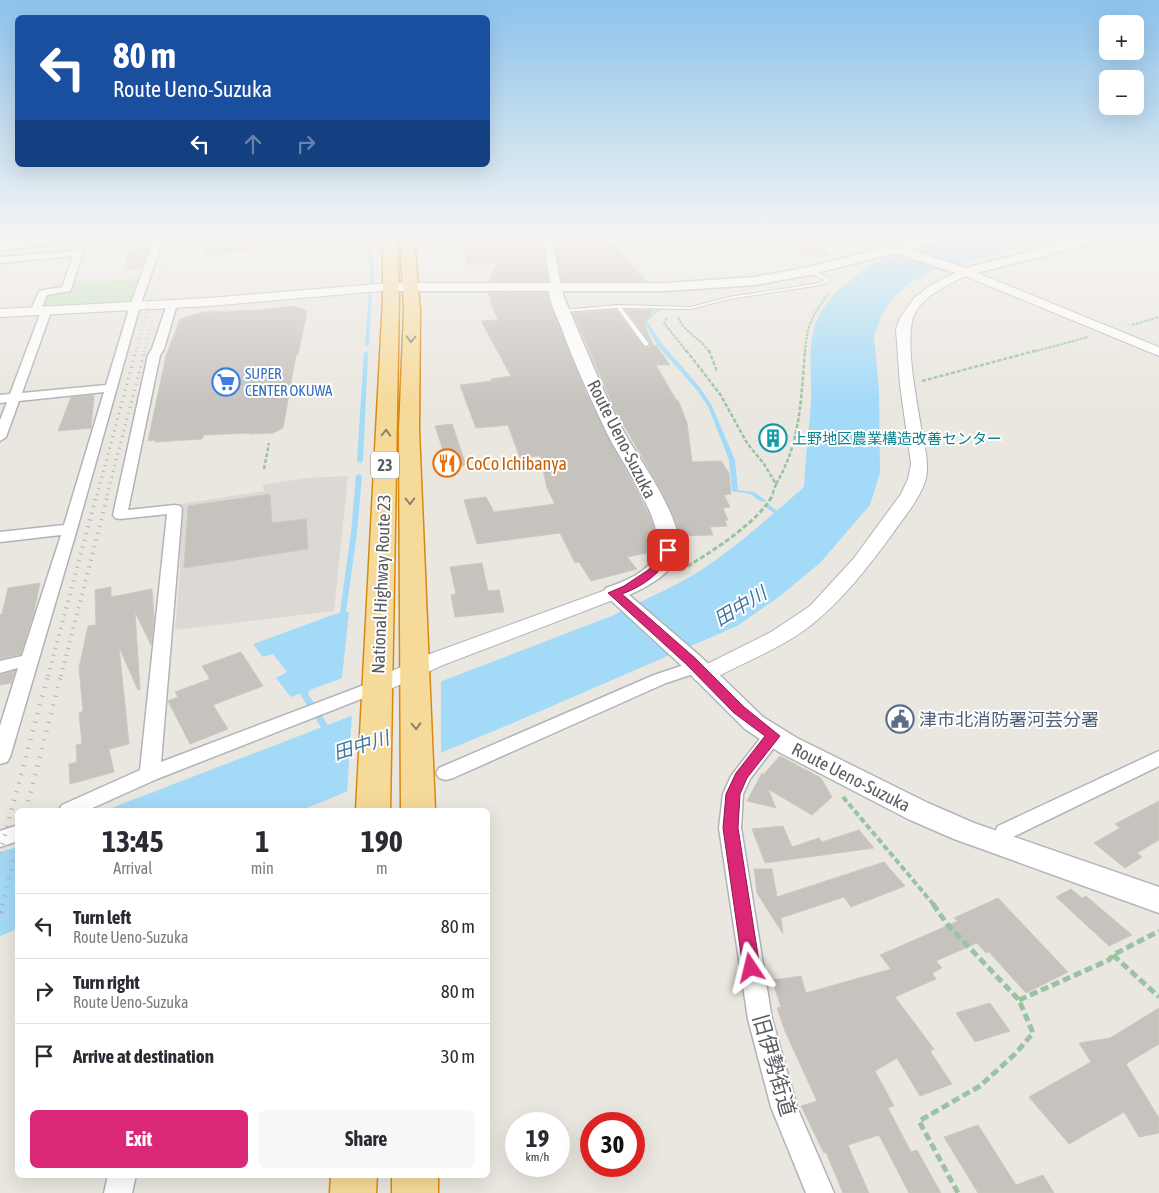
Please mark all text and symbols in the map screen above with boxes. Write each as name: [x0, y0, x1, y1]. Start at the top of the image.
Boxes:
map controls: [1099, 15, 1144, 115]
button: +: [1099, 15, 1144, 60]
icon: left: [30, 35, 95, 100]
text: 80 m: [113, 35, 176, 75]
button: −: [1099, 70, 1144, 115]
text: Route Ueno-Suzuka: [113, 76, 272, 102]
icon: left: [186, 130, 214, 158]
icon: ahead: [239, 130, 267, 158]
icon: right: [292, 130, 320, 158]
one-way arrow: [406, 335, 416, 343]
place label: SUPER CENTER OKUWA: [245, 365, 333, 399]
supermarket icon: SUPER CENTER OKUWA: [211, 367, 241, 397]
street label: Route Ueno-Suzuka: [583, 376, 661, 502]
building icon: 上野地区農業構造改善センター: [758, 423, 788, 453]
one-way arrow: [381, 429, 391, 436]
place label: 上野地区農業構造改善センター: [792, 430, 1002, 447]
restaurant icon: CoCo Ichibanya: [432, 448, 462, 478]
road number: 23: [371, 452, 399, 478]
place label: CoCo Ichibanya: [466, 453, 567, 474]
street label: National Highway Route 23: [367, 494, 395, 674]
one-way arrow: [405, 498, 415, 505]
pin: [647, 529, 689, 571]
icon: arrive: [654, 536, 682, 564]
water label: 田中川: [710, 581, 772, 630]
public building icon: 津市北消防署河芸分署: [885, 704, 915, 734]
place label: 津市北消防署河芸分署: [919, 709, 1099, 730]
one-way arrow: [411, 723, 421, 731]
water label: 田中川: [331, 726, 393, 764]
street label: Route Ueno-Suzuka: [788, 738, 914, 816]
text: 13:45: [102, 824, 164, 858]
text: 1: [255, 824, 269, 858]
text: 190: [361, 824, 403, 858]
text: Arrival: [113, 859, 152, 877]
text: min: [251, 859, 274, 877]
text: m: [376, 859, 388, 877]
text: Turn left: [73, 906, 131, 928]
icon: left: [30, 912, 58, 940]
text: 80 m: [441, 915, 475, 937]
text: Route Ueno-Suzuka: [73, 928, 189, 946]
position arrow: [724, 941, 776, 993]
text: Turn right: [73, 971, 140, 993]
icon: right: [30, 977, 58, 1005]
text: 80 m: [441, 980, 475, 1002]
text: Route Ueno-Suzuka: [73, 993, 189, 1011]
street label: 旧伊勢街道: [749, 1011, 801, 1119]
icon: arrive: [30, 1042, 58, 1070]
text: Arrive at destination: [73, 1045, 214, 1067]
text: 30 m: [441, 1045, 475, 1067]
button: Exit: [30, 1110, 248, 1168]
button: Share: [258, 1110, 475, 1168]
speed limit sign: 30: [580, 1112, 645, 1177]
text: 19: [526, 1124, 549, 1152]
text: km/h: [526, 1150, 549, 1164]

